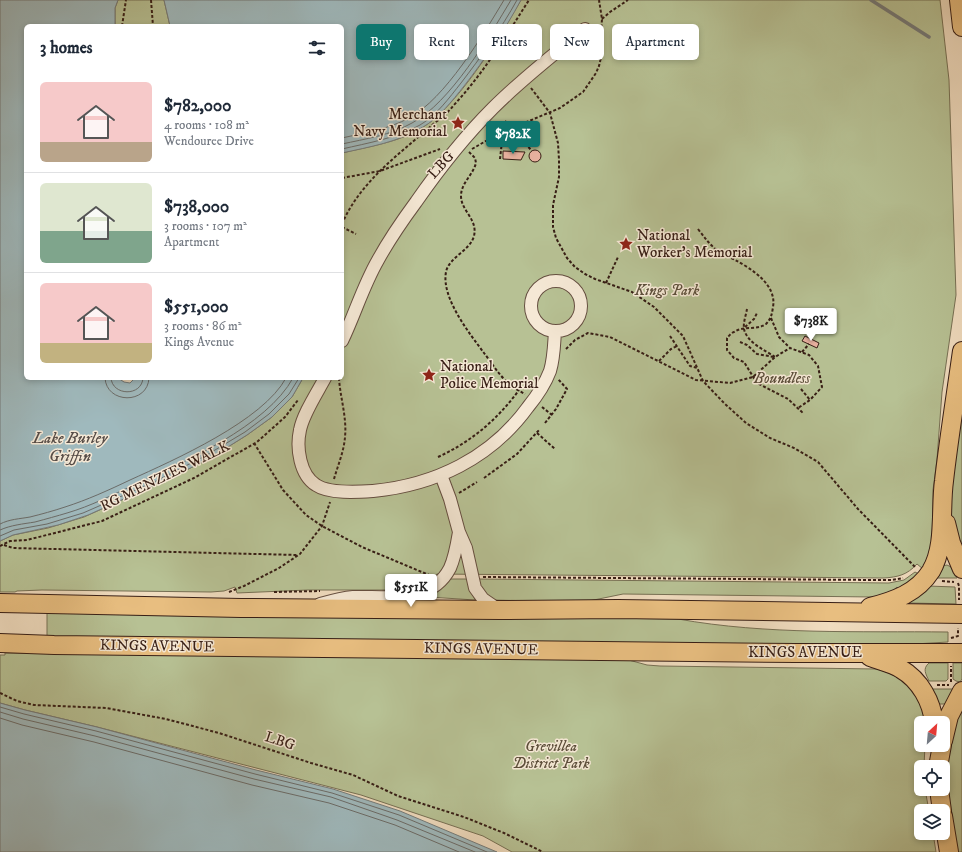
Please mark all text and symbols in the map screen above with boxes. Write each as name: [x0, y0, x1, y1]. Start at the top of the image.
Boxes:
chip: Buy: [356, 24, 406, 60]
chip: Rent: [414, 24, 469, 60]
chip: Filters: [477, 24, 542, 60]
chip: New: [550, 24, 604, 60]
chip: Apartment: [612, 24, 699, 60]
text: 3 homes: [40, 37, 93, 59]
icon: filters: [306, 37, 328, 59]
text: $782,000: [164, 95, 231, 117]
icon: home: [72, 98, 120, 146]
place label: Merchant Navy Memorial: [353, 105, 447, 141]
place icon: Merchant Navy Memorial: [450, 115, 466, 131]
text: 4 rooms · 108 m²: [164, 117, 249, 133]
pin: $782K: [485, 121, 541, 155]
text: $782K: [495, 126, 531, 142]
text: Wendouree Drive: [164, 133, 254, 149]
street label: LBG: [424, 147, 459, 183]
text: $738,000: [164, 196, 229, 218]
icon: home: [72, 199, 120, 247]
text: 3 rooms · 107 m²: [164, 218, 247, 234]
place label: National Worker’s Memorial: [636, 226, 753, 262]
text: Apartment: [164, 234, 219, 250]
place icon: National Worker’s Memorial: [618, 236, 634, 252]
park label: Kings Park: [634, 281, 700, 300]
text: $551,000: [164, 296, 228, 318]
icon: home: [72, 299, 120, 347]
pin: $738K: [783, 308, 839, 342]
text: $738K: [794, 313, 828, 329]
text: 3 rooms · 86 m²: [164, 318, 242, 334]
text: Kings Avenue: [164, 334, 234, 350]
place label: National Police Memorial: [440, 357, 539, 393]
place icon: National Police Memorial: [421, 367, 437, 383]
park label: Boundless: [753, 369, 810, 388]
water label: Lake Burley Griffin: [32, 428, 109, 466]
street label: RG MENZIES WALK: [97, 436, 233, 516]
pin: $551K: [383, 574, 439, 608]
text: $551K: [394, 579, 428, 595]
street label: KINGS AVENUE: [100, 636, 215, 657]
street label: KINGS AVENUE: [424, 639, 539, 660]
street label: KINGS AVENUE: [748, 643, 862, 662]
north arrow: [914, 716, 950, 752]
map controls: [914, 716, 950, 840]
street label: LBG: [262, 727, 298, 755]
park label: Grevillea District Park: [512, 737, 590, 773]
button: locate: [914, 760, 950, 796]
button: layers: [914, 804, 950, 840]

